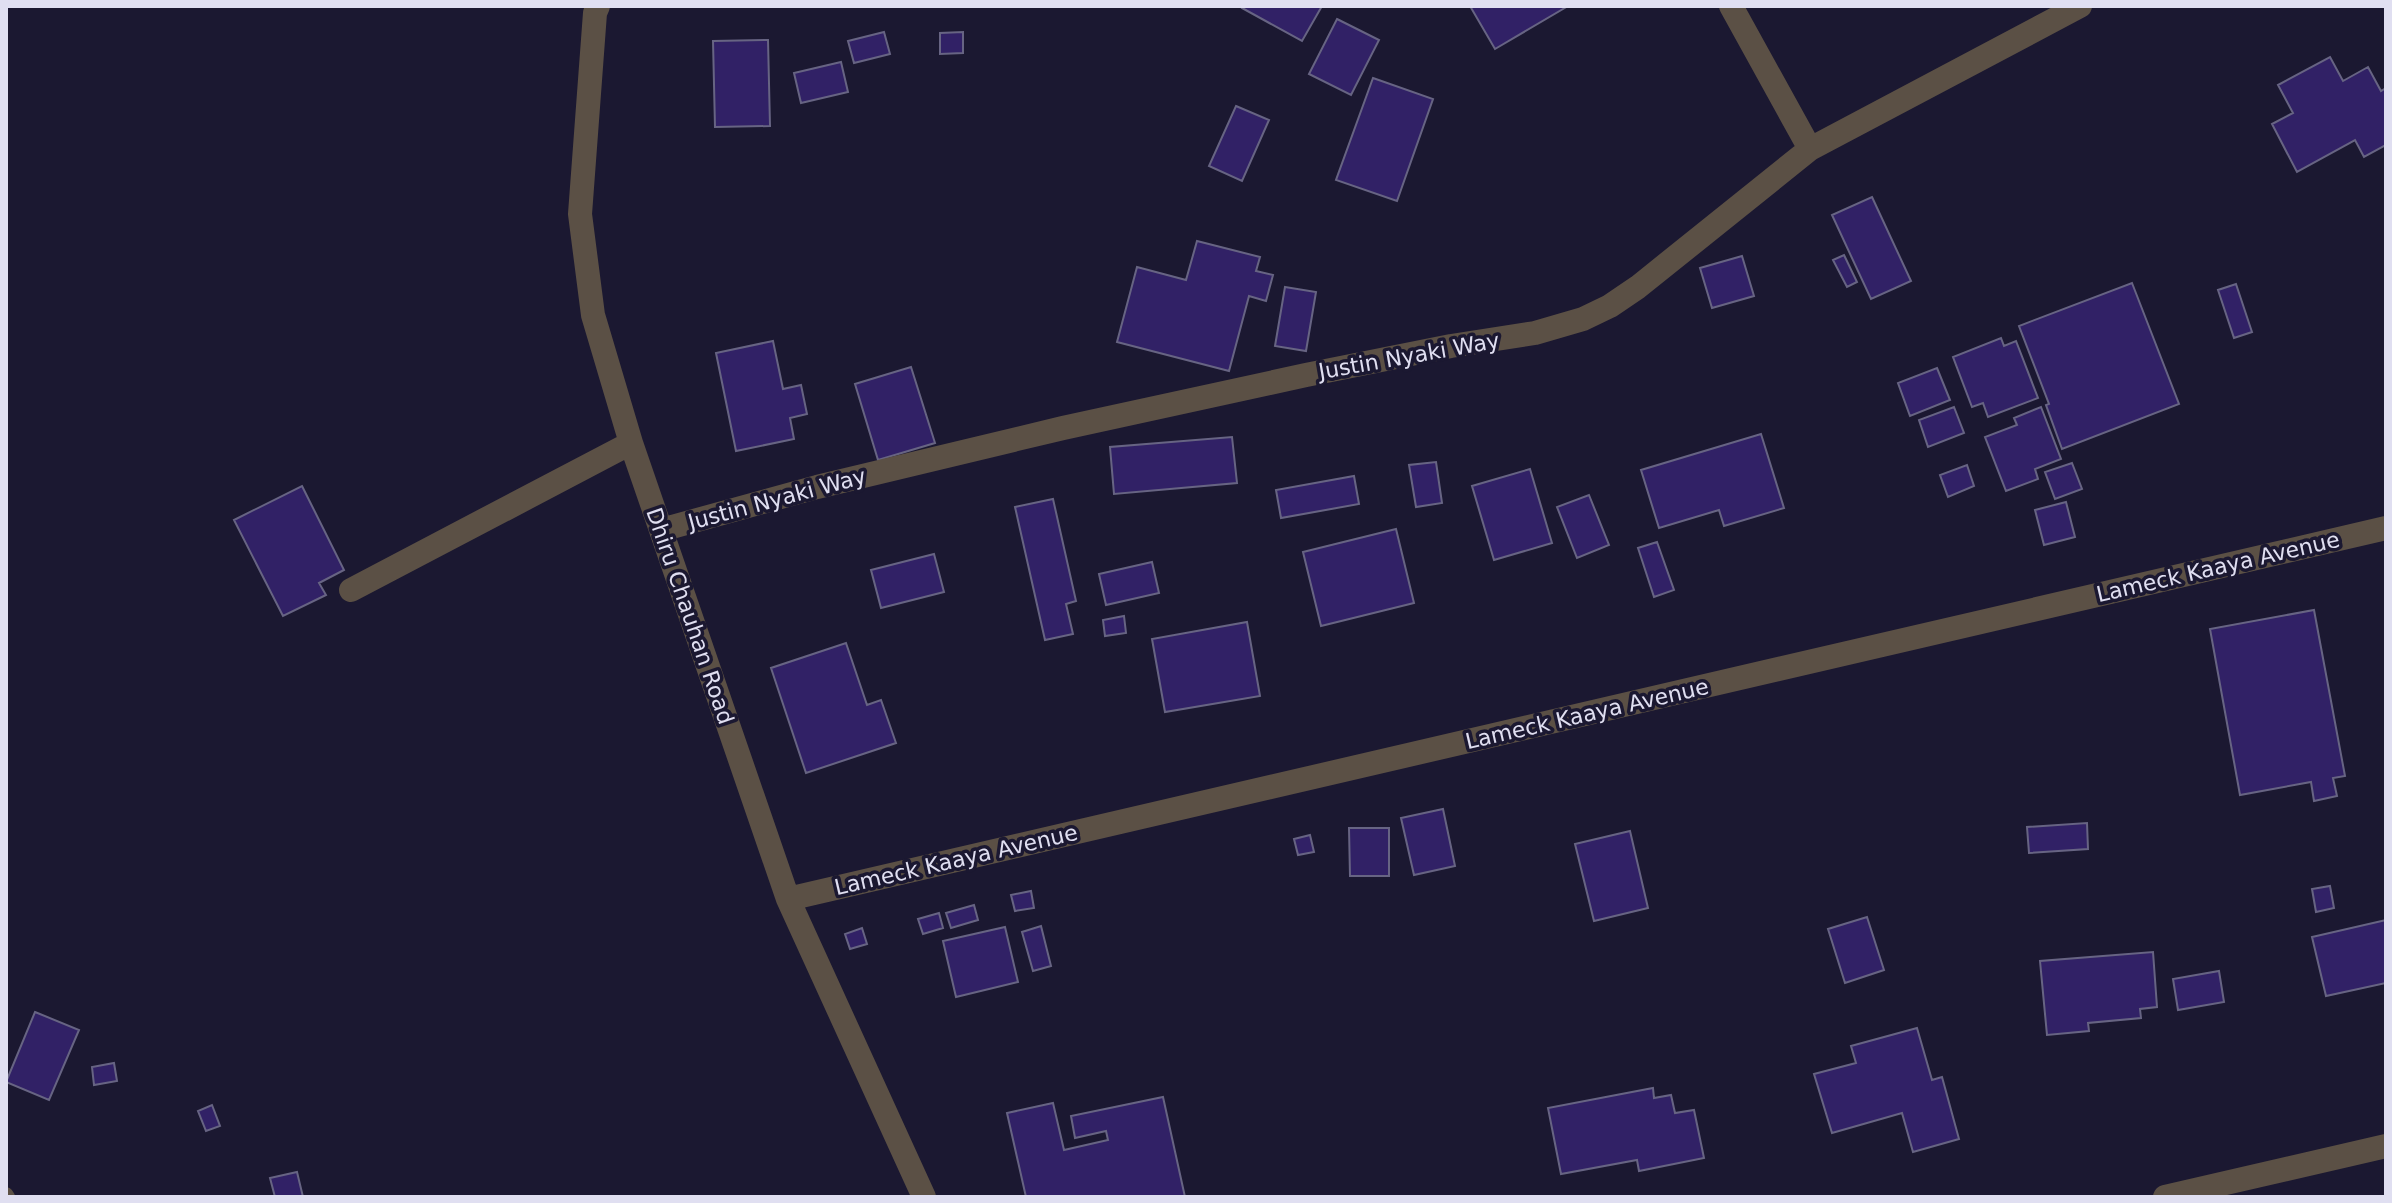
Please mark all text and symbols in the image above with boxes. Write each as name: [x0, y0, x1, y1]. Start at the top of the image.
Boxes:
street label: Justin Nyaki Way: [1315, 328, 1501, 385]
street label: Justin Nyaki Way: [683, 463, 869, 535]
street label: Dhiru Chauhan Road: [641, 504, 739, 728]
street label: Lameck Kaaya Avenue: [2094, 527, 2342, 607]
street label: Lameck Kaaya Avenue: [1463, 674, 1711, 754]
street label: Lameck Kaaya Avenue: [832, 820, 1080, 900]

